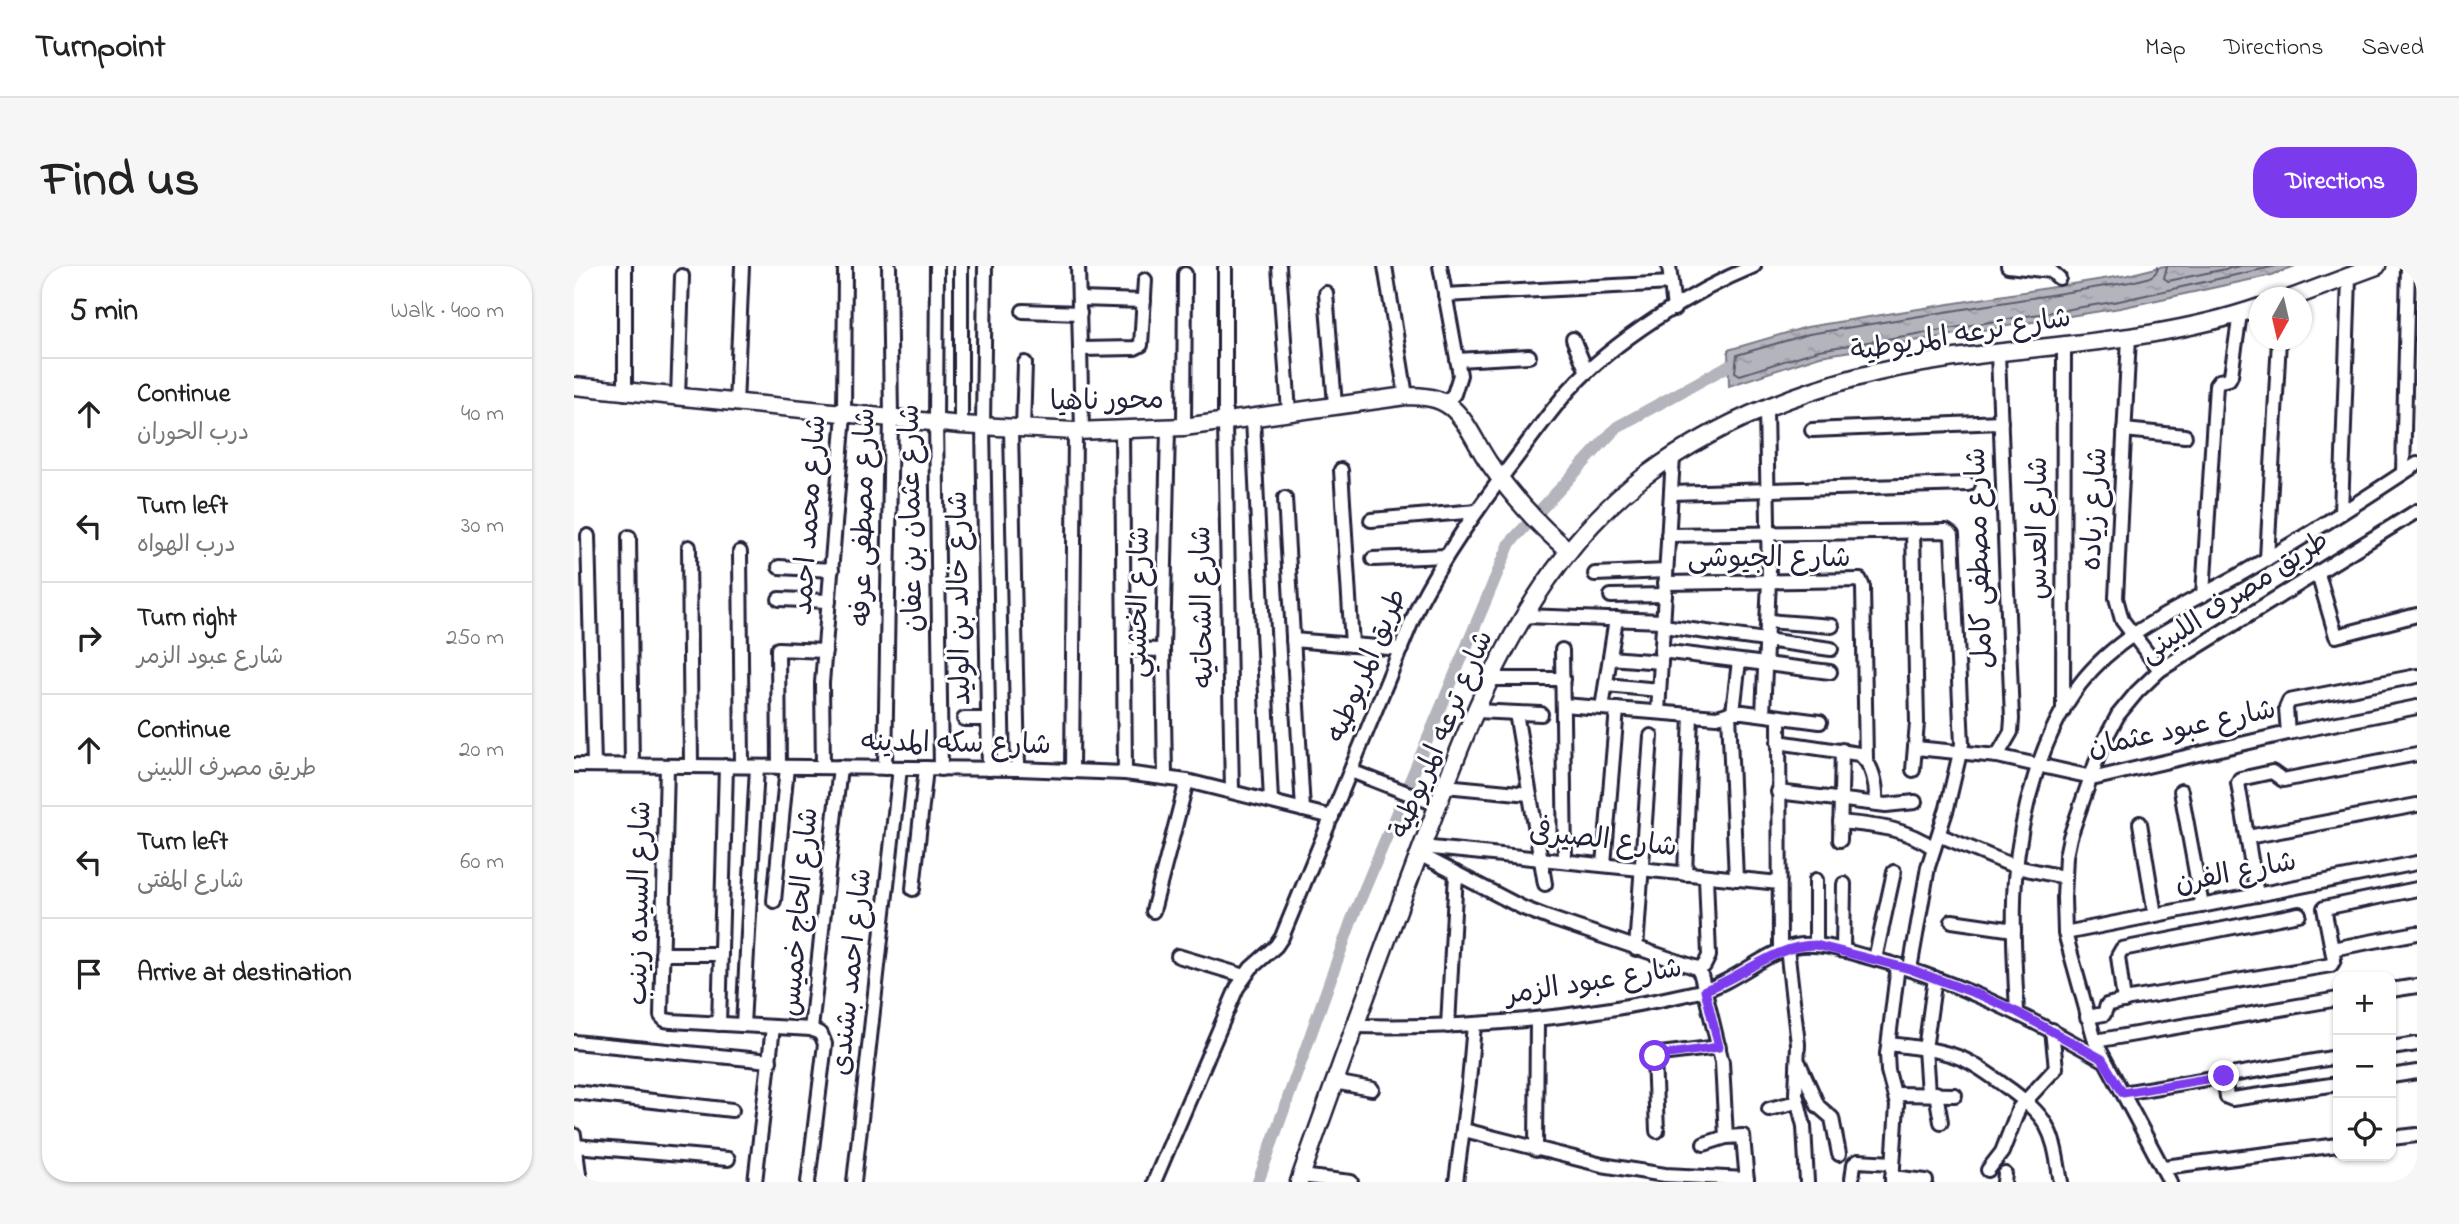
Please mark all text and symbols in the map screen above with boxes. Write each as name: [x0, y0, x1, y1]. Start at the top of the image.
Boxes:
text: Turnpoint: [35, 24, 166, 72]
text: Map: [2145, 31, 2186, 66]
text: Directions: [2224, 31, 2323, 66]
text: Saved: [2361, 31, 2424, 66]
text: Find us: [42, 146, 199, 218]
button: Directions: [2253, 147, 2417, 218]
north arrow: [2249, 287, 2312, 350]
text: 5 min: [70, 290, 138, 334]
text: Walk · 400 m: [390, 295, 504, 328]
street label: شارع ترعه المريوطية: [1848, 298, 2074, 374]
text: Continue: [137, 376, 230, 414]
street label: محور ناهيا: [1050, 381, 1164, 423]
icon: ahead: [70, 395, 108, 433]
text: 40 m: [461, 398, 504, 431]
street label: شارع عثمان بن عفان: [891, 404, 935, 632]
street label: شارع مصطفى عرفه: [843, 407, 887, 627]
street label: شارع محمد احمد: [784, 413, 838, 617]
text: درب الحوران: [137, 417, 249, 450]
street label: شارع زياده: [2072, 446, 2120, 572]
street label: شارع مصطفى كامل: [1957, 447, 2005, 669]
street label: شارع العدس: [2019, 456, 2060, 600]
text: Turn left: [137, 488, 228, 526]
street label: شارع خالد بن الوليد: [939, 490, 983, 706]
icon: left: [70, 507, 108, 545]
text: 30 m: [461, 510, 504, 543]
street label: طريق مصرف اللبينى: [2132, 521, 2338, 675]
street label: شارع الشحاتيه: [1182, 525, 1226, 689]
street label: شارع الخشني: [1118, 526, 1163, 678]
text: درب الهواه: [137, 529, 236, 562]
street label: شارع الجيوشى: [1687, 539, 1851, 580]
street label: طريق المريوطيه: [1317, 583, 1419, 749]
text: Turn right: [137, 600, 237, 638]
icon: right: [70, 619, 108, 657]
text: 250 m: [446, 622, 504, 655]
street label: شارع ترعه المريوطية: [1381, 625, 1505, 845]
text: شارع عبود الزمر: [137, 641, 283, 674]
street label: شارع عبود عثمان: [2084, 690, 2280, 770]
text: Continue: [137, 712, 230, 750]
street label: شارع سكه المدينه: [861, 723, 1051, 767]
icon: ahead: [70, 731, 108, 769]
text: 20 m: [459, 734, 504, 767]
text: طريق مصرف اللبينى: [137, 753, 316, 786]
street label: شارع السيده زينب: [619, 800, 663, 1006]
street label: شارع الحاج خميس: [771, 806, 831, 1018]
street label: شارع الصيرفى: [1527, 813, 1679, 869]
text: Turn left: [137, 824, 228, 862]
street label: شارع الفرن: [2172, 842, 2300, 906]
icon: left: [70, 843, 108, 881]
text: 60 m: [460, 846, 504, 879]
text: شارع المفتى: [137, 865, 244, 898]
street label: شارع احمد بشندى: [822, 866, 884, 1078]
street label: شارع عبود الزمر: [1501, 949, 1685, 1017]
icon: arrive: [70, 955, 108, 993]
text: Arrive at destination: [137, 955, 352, 993]
map controls: [2333, 972, 2396, 1161]
button: +: [2333, 972, 2396, 1035]
button: −: [2333, 1035, 2396, 1098]
route start: [1639, 1040, 1670, 1071]
route end: [2208, 1060, 2239, 1091]
button: locate: [2333, 1098, 2396, 1161]

